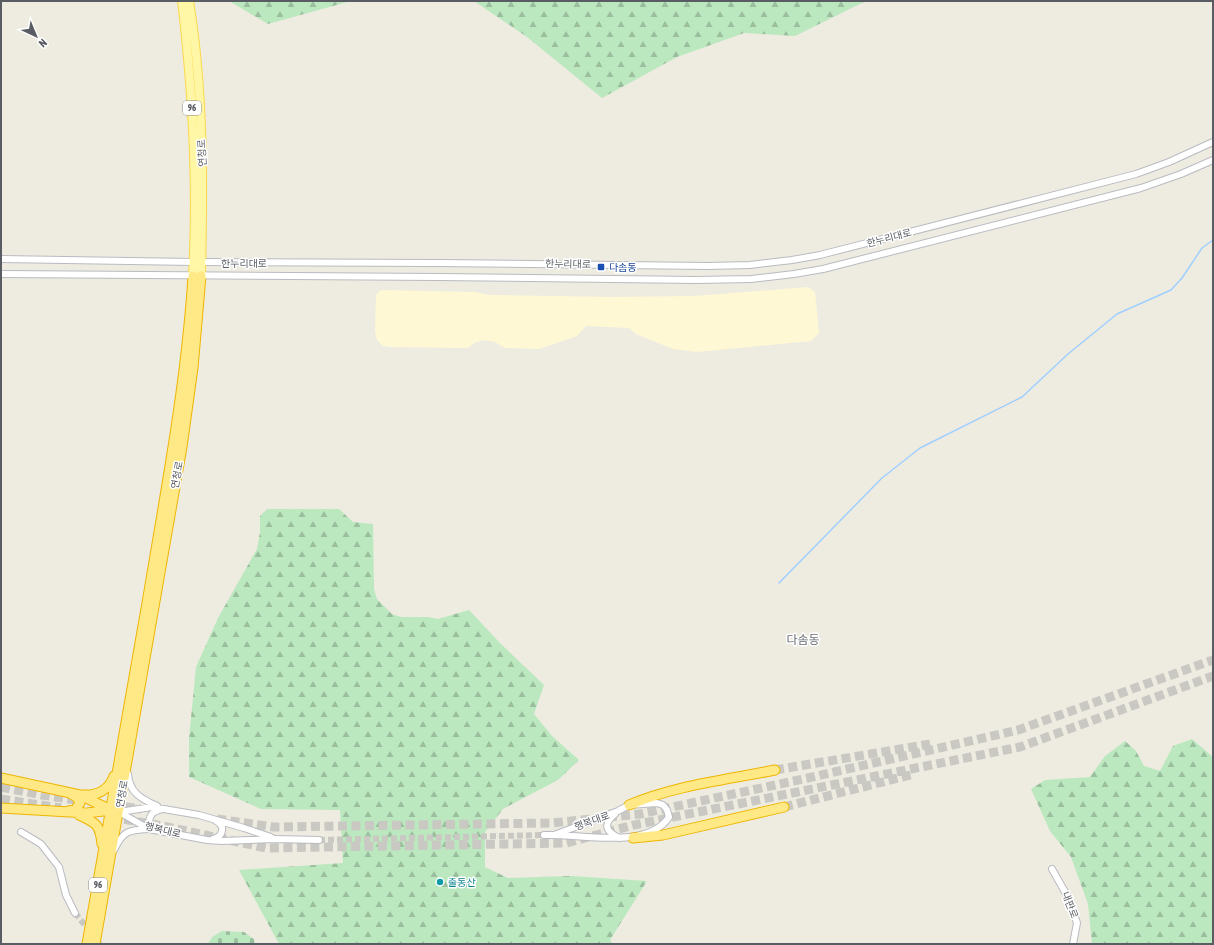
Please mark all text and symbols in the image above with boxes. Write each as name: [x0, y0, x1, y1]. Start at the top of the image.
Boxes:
north arrow: [16, 16, 56, 56]
text: N: [36, 37, 49, 50]
road number: 96: [183, 101, 201, 115]
street label: 연청로: [196, 139, 208, 167]
street label: 한누리대로: [865, 227, 913, 249]
street label: 한누리대로: [221, 258, 267, 269]
street label: 한누리대로: [545, 258, 591, 270]
marker: 다솜동: [596, 262, 606, 272]
place label: 다솜동: [609, 262, 637, 273]
street label: 연청로: [169, 460, 185, 490]
district label: 다솜동: [786, 633, 820, 647]
street label: 연청로: [114, 779, 130, 809]
street label: 행복대로: [573, 810, 611, 832]
street label: 행복대로: [144, 820, 182, 840]
marker: 출동산: [435, 877, 445, 887]
place label: 출동산: [448, 877, 476, 888]
road number: 96: [89, 878, 107, 892]
street label: 내판로: [1060, 890, 1080, 920]

